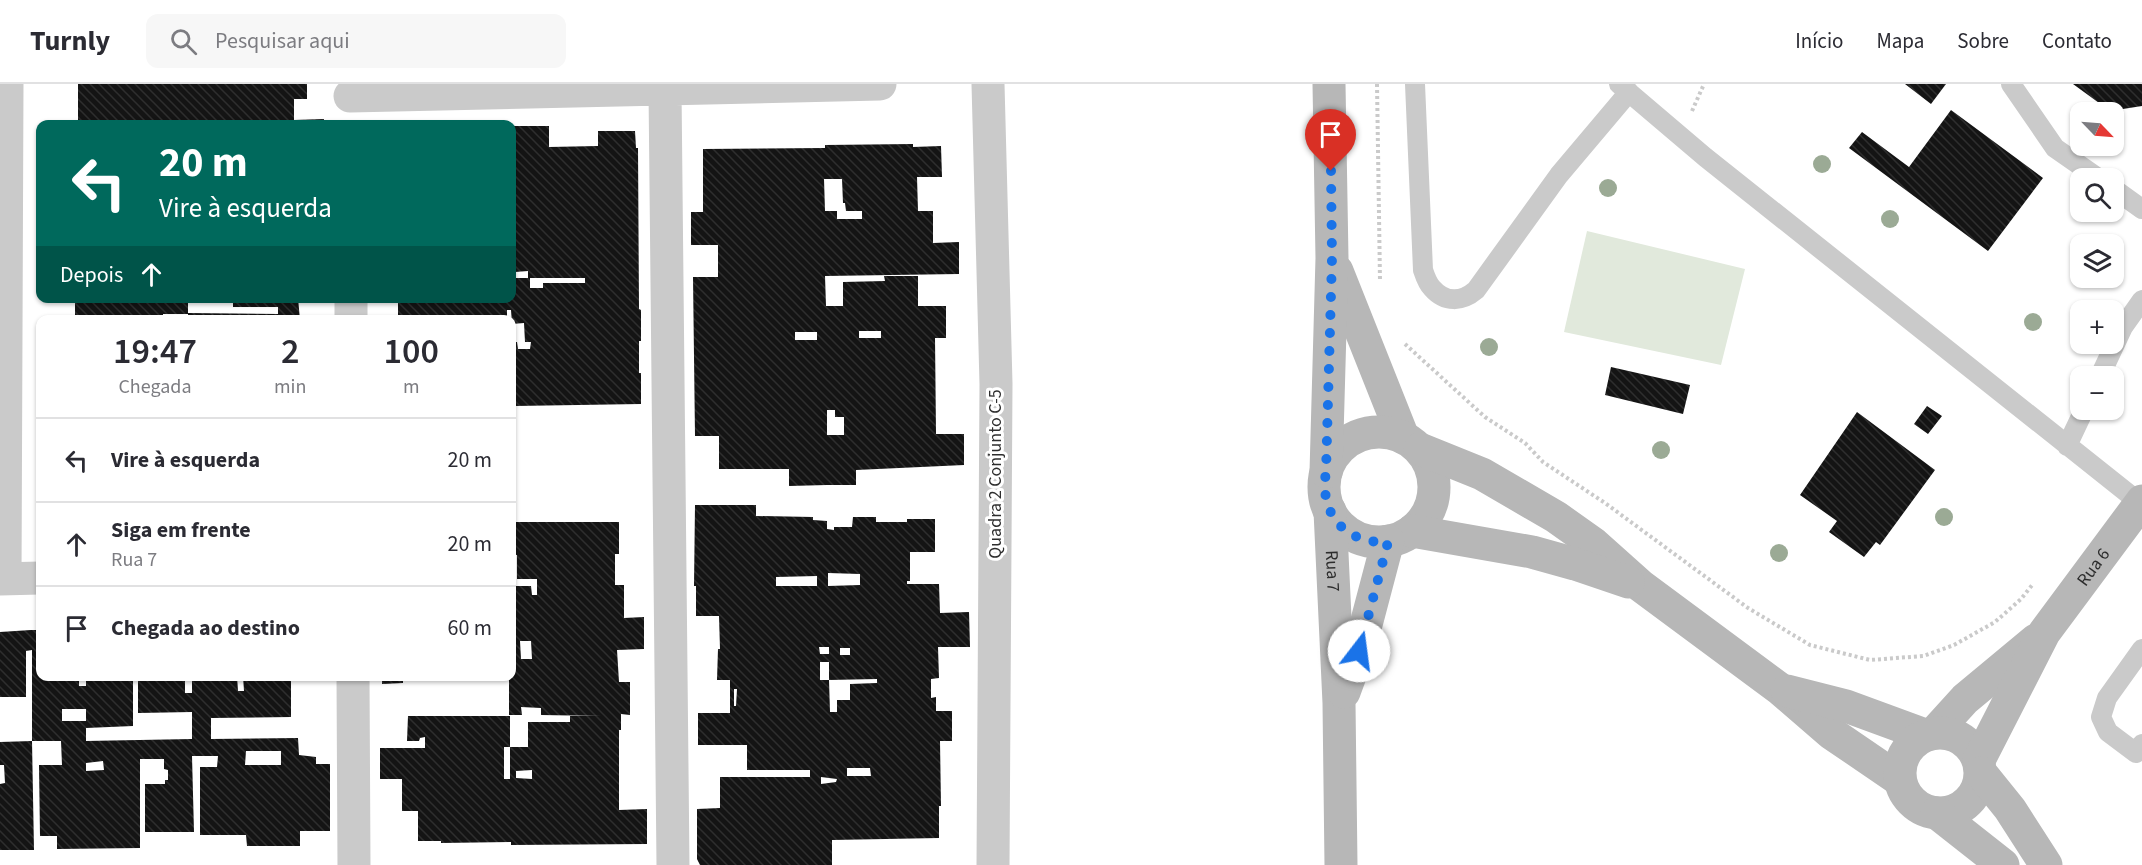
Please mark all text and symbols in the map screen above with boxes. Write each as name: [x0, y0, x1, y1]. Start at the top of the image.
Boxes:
search box: [146, 14, 566, 68]
text: Turnly: [30, 21, 110, 61]
icon: search: [167, 25, 200, 58]
text: Pesquisar aqui: [215, 25, 350, 57]
text: Início: [1795, 26, 1843, 56]
text: Mapa: [1876, 26, 1924, 56]
text: Sobre: [1957, 26, 2009, 56]
text: Contato: [2042, 26, 2112, 56]
north arrow: [2070, 102, 2124, 156]
map controls: [2070, 102, 2124, 420]
pin: [1305, 109, 1356, 171]
icon: arrive: [1314, 118, 1347, 151]
text: 20 m: [159, 133, 248, 193]
icon: left: [60, 144, 138, 222]
button: search: [2070, 168, 2124, 222]
text: Vire à esquerda: [159, 189, 332, 228]
button: layers: [2070, 234, 2124, 288]
icon: ahead: [135, 258, 168, 291]
text: Depois: [60, 259, 123, 291]
button: +: [2070, 300, 2124, 354]
text: 19:47: [113, 326, 197, 377]
text: 2: [281, 326, 299, 377]
text: 100: [383, 326, 439, 377]
button: −: [2070, 366, 2124, 420]
text: Chegada: [118, 373, 191, 401]
text: min: [274, 373, 306, 401]
text: m: [403, 373, 419, 401]
street label: Quadra 2 Conjunto C-5: [983, 389, 1008, 559]
icon: left: [60, 444, 93, 477]
text: Vire à esquerda: [111, 444, 260, 476]
text: 20 m: [447, 444, 492, 476]
text: Siga em frente: [111, 514, 251, 546]
icon: ahead: [60, 528, 93, 561]
text: 20 m: [447, 528, 492, 560]
street label: Rua 6: [2071, 543, 2116, 591]
text: Rua 7: [111, 546, 157, 574]
street label: Rua 7: [1319, 550, 1346, 592]
icon: arrive: [60, 612, 93, 645]
text: Chegada ao destino: [111, 612, 300, 644]
text: 60 m: [447, 612, 492, 644]
position arrow: [1327, 619, 1391, 683]

